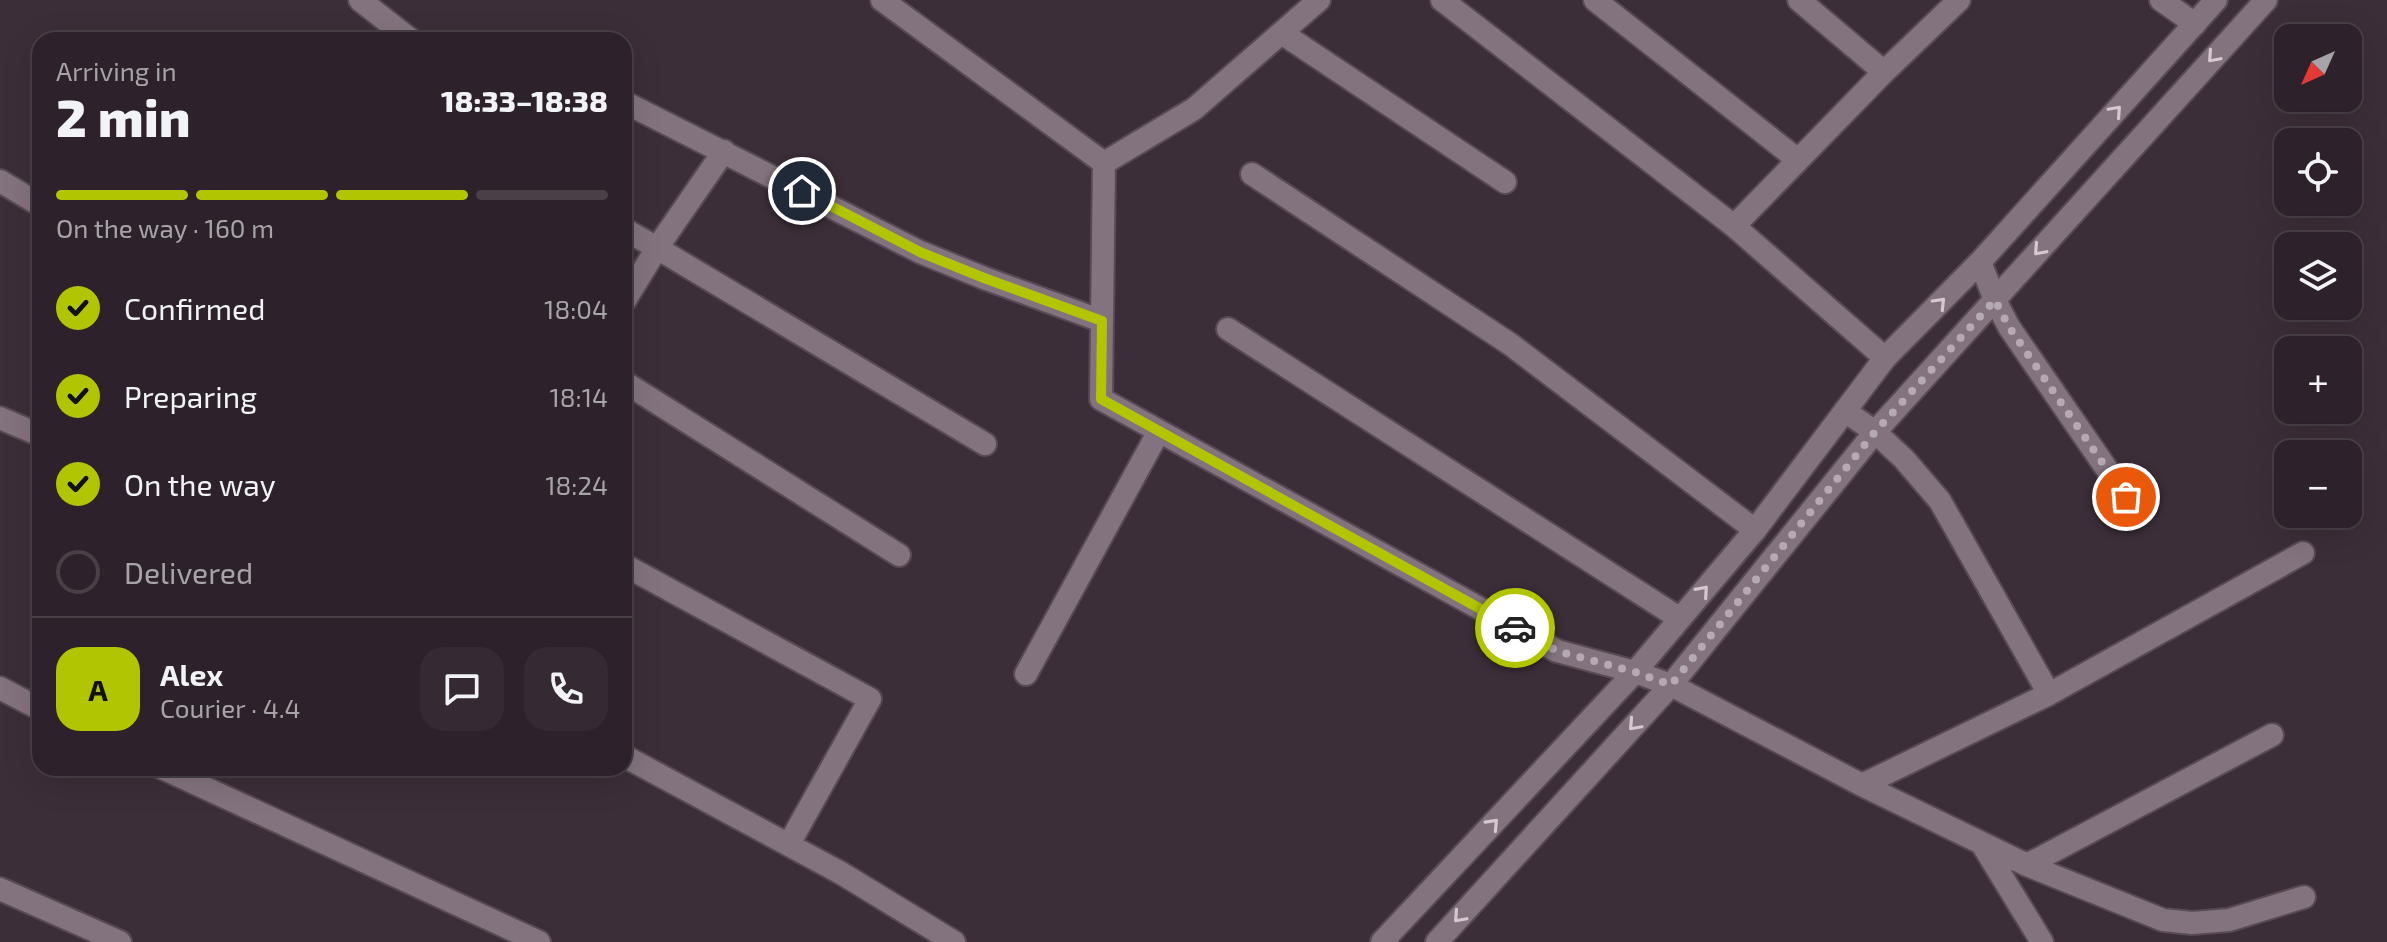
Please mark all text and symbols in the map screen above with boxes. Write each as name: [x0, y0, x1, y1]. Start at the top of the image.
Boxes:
north arrow: [2274, 24, 2362, 112]
map controls: [2274, 24, 2362, 528]
one-way arrow: [2209, 48, 2223, 63]
text: Arriving in: [56, 55, 177, 86]
text: 18:33–18:38: [441, 82, 608, 118]
text: 2 min: [56, 85, 191, 147]
one-way arrow: [2106, 106, 2120, 121]
button: locate: [2274, 128, 2362, 216]
pin: [768, 157, 836, 225]
icon: home: [780, 169, 824, 213]
text: On the way · 160 m: [56, 212, 274, 243]
button: layers: [2274, 232, 2362, 320]
one-way arrow: [2035, 241, 2049, 256]
icon: check: [56, 286, 100, 330]
text: Confirmed: [124, 290, 265, 326]
text: 18:04: [544, 293, 608, 324]
one-way arrow: [1931, 298, 1945, 312]
button: +: [2274, 336, 2362, 424]
icon: check: [56, 374, 100, 418]
text: Preparing: [124, 378, 257, 414]
text: 18:14: [549, 381, 608, 412]
button: −: [2274, 440, 2362, 528]
icon: check: [56, 462, 100, 506]
pin: [2092, 463, 2160, 531]
text: On the way: [124, 466, 276, 502]
text: 18:24: [545, 469, 608, 500]
icon: bag: [2104, 475, 2148, 519]
text: Delivered: [124, 554, 253, 590]
one-way arrow: [1693, 585, 1708, 600]
courier: [1475, 588, 1555, 668]
icon: car: [1493, 606, 1537, 650]
button: chat: [420, 647, 504, 731]
button: phone: [524, 647, 608, 731]
text: Alex: [160, 656, 223, 692]
text: A: [88, 671, 108, 707]
text: Courier · 4.4: [160, 692, 301, 723]
one-way arrow: [1629, 716, 1644, 730]
one-way arrow: [1483, 818, 1497, 833]
one-way arrow: [1455, 908, 1469, 923]

